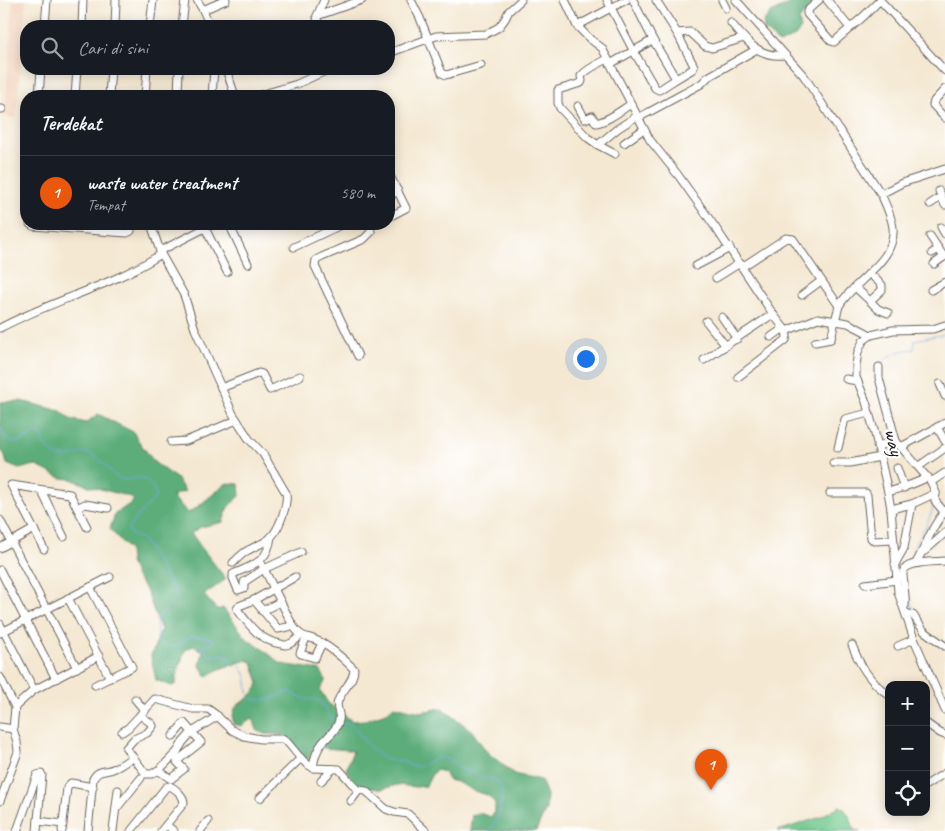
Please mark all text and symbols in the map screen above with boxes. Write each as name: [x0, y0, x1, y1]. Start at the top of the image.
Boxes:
search box: [20, 20, 395, 75]
icon: search: [38, 34, 66, 62]
text: Cari di sini: [78, 36, 148, 60]
text: Terdekat: [40, 110, 101, 136]
text: waste water treatment: [87, 171, 237, 195]
text: 1: [52, 183, 60, 203]
text: 580 m: [341, 183, 375, 203]
text: Tempat: [87, 195, 125, 215]
your location: [573, 346, 599, 372]
street label: way: [878, 426, 910, 460]
map controls: [885, 681, 930, 816]
button: +: [885, 681, 930, 726]
button: −: [885, 726, 930, 771]
pin: 1: [695, 749, 727, 790]
button: locate: [885, 771, 930, 816]

